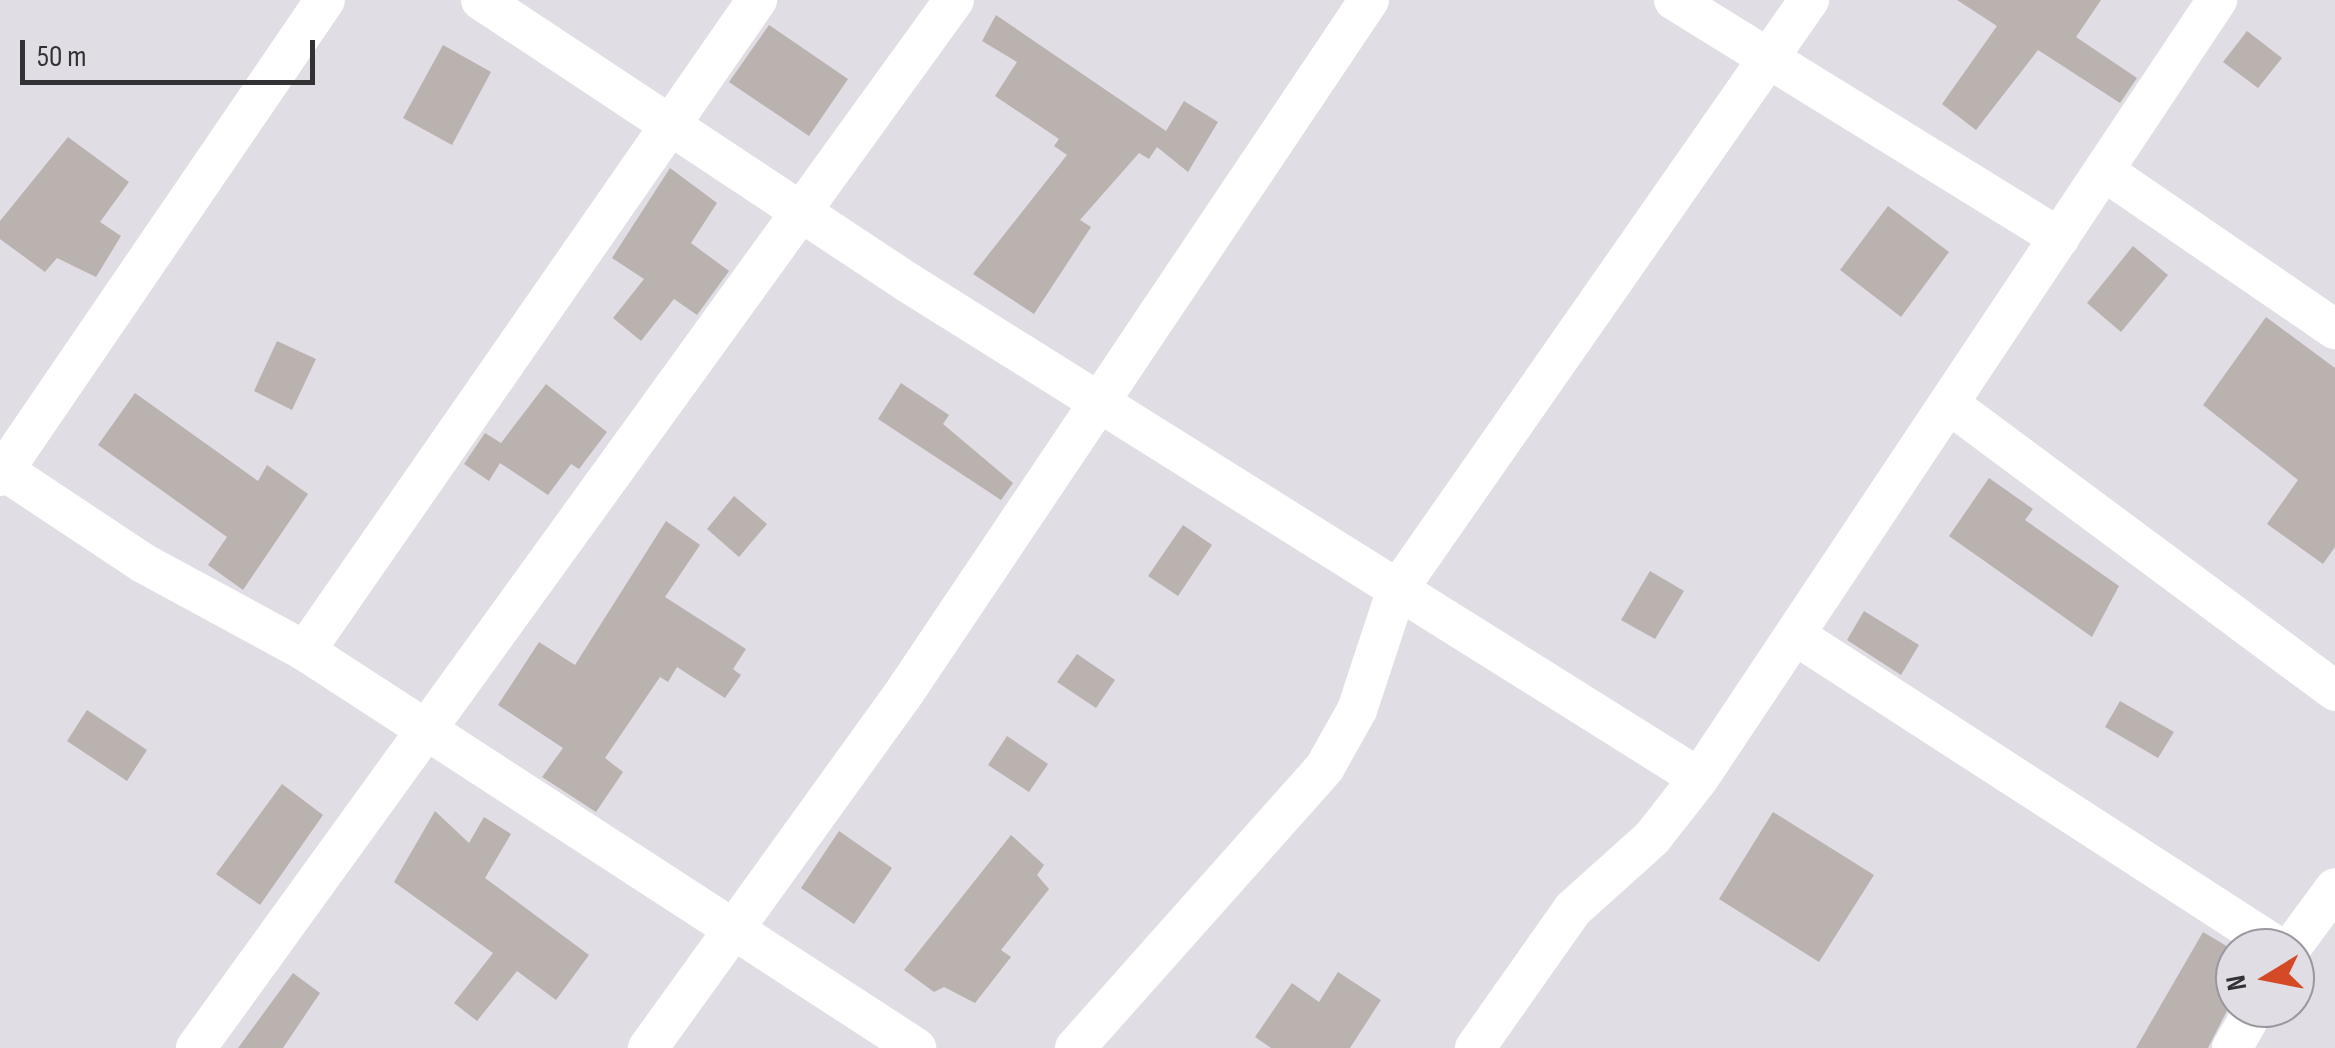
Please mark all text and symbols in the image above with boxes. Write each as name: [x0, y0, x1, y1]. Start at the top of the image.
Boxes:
scale bar: [25, 20, 320, 82]
text: 50 m: [37, 39, 86, 75]
north arrow: [2215, 928, 2315, 1028]
text: N: [2219, 973, 2254, 993]

